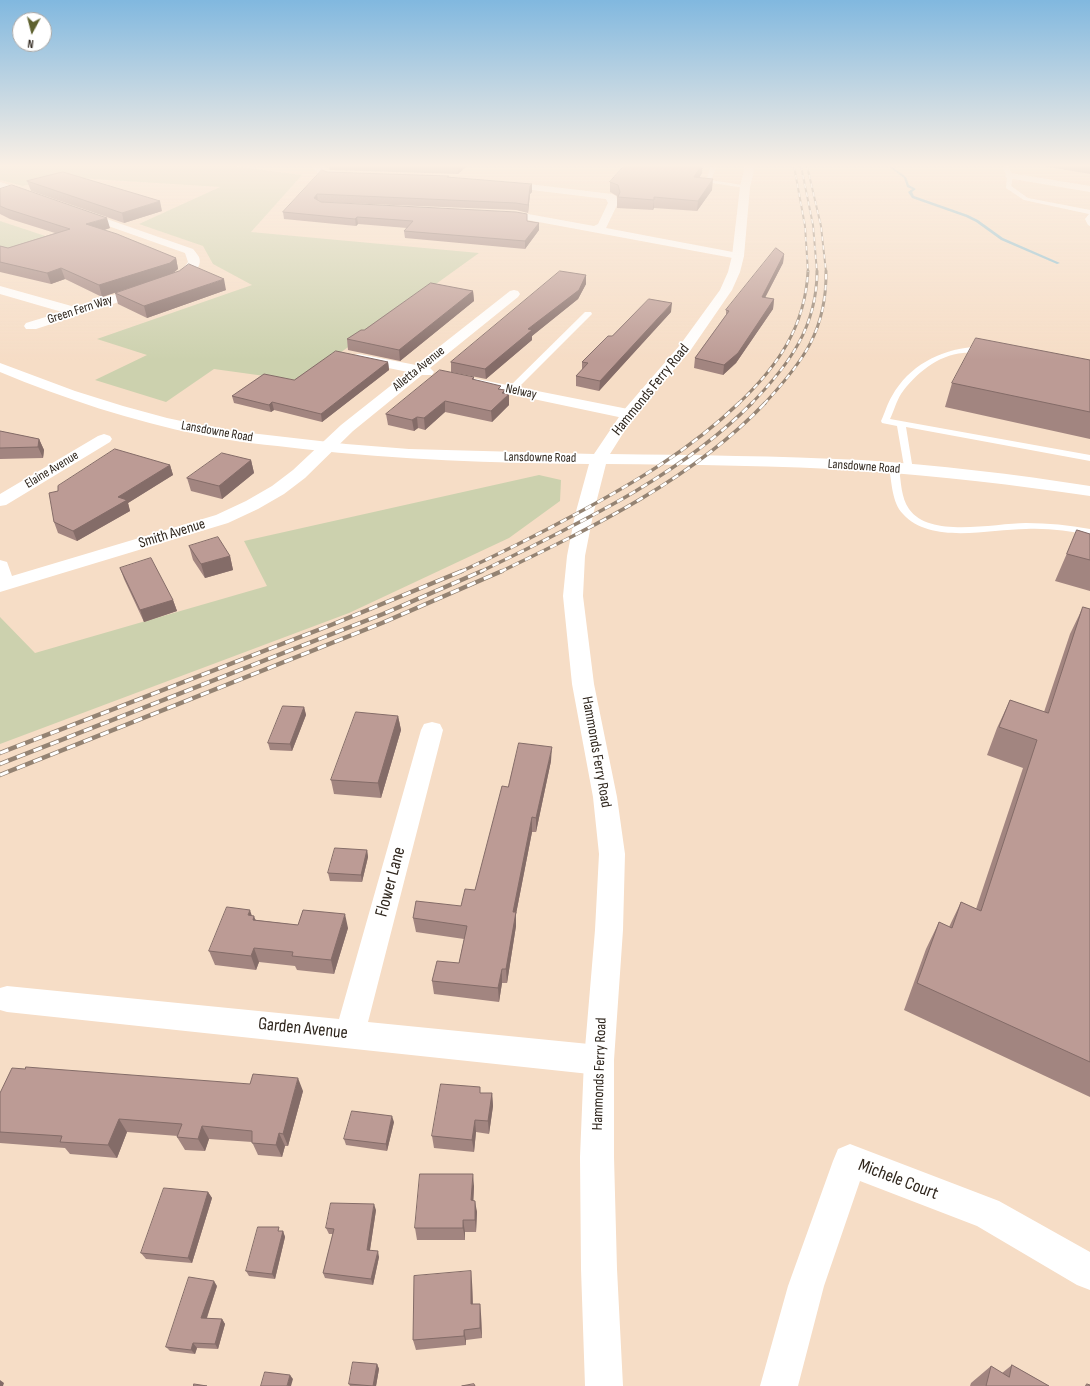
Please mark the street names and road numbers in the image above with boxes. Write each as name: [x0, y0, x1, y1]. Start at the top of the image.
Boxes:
street label: Green Fern Way: [45, 292, 115, 328]
street label: Hammonds Ferry Road: [609, 341, 693, 439]
street label: Alletta Avenue: [390, 343, 448, 395]
street label: Nelway: [504, 381, 538, 403]
street label: Lansdowne Road: [180, 418, 254, 446]
street label: Elaine Avenue: [22, 448, 82, 492]
street label: Lansdowne Road: [504, 450, 576, 466]
street label: Lansdowne Road: [827, 457, 901, 477]
street label: Smith Avenue: [136, 515, 208, 553]
street label: Hammonds Ferry Road: [577, 695, 615, 809]
street label: Flower Lane: [371, 845, 411, 919]
street label: Garden Avenue: [257, 1014, 349, 1044]
street label: Hammonds Ferry Road: [589, 1017, 611, 1131]
street label: Michele Court: [855, 1155, 941, 1205]

